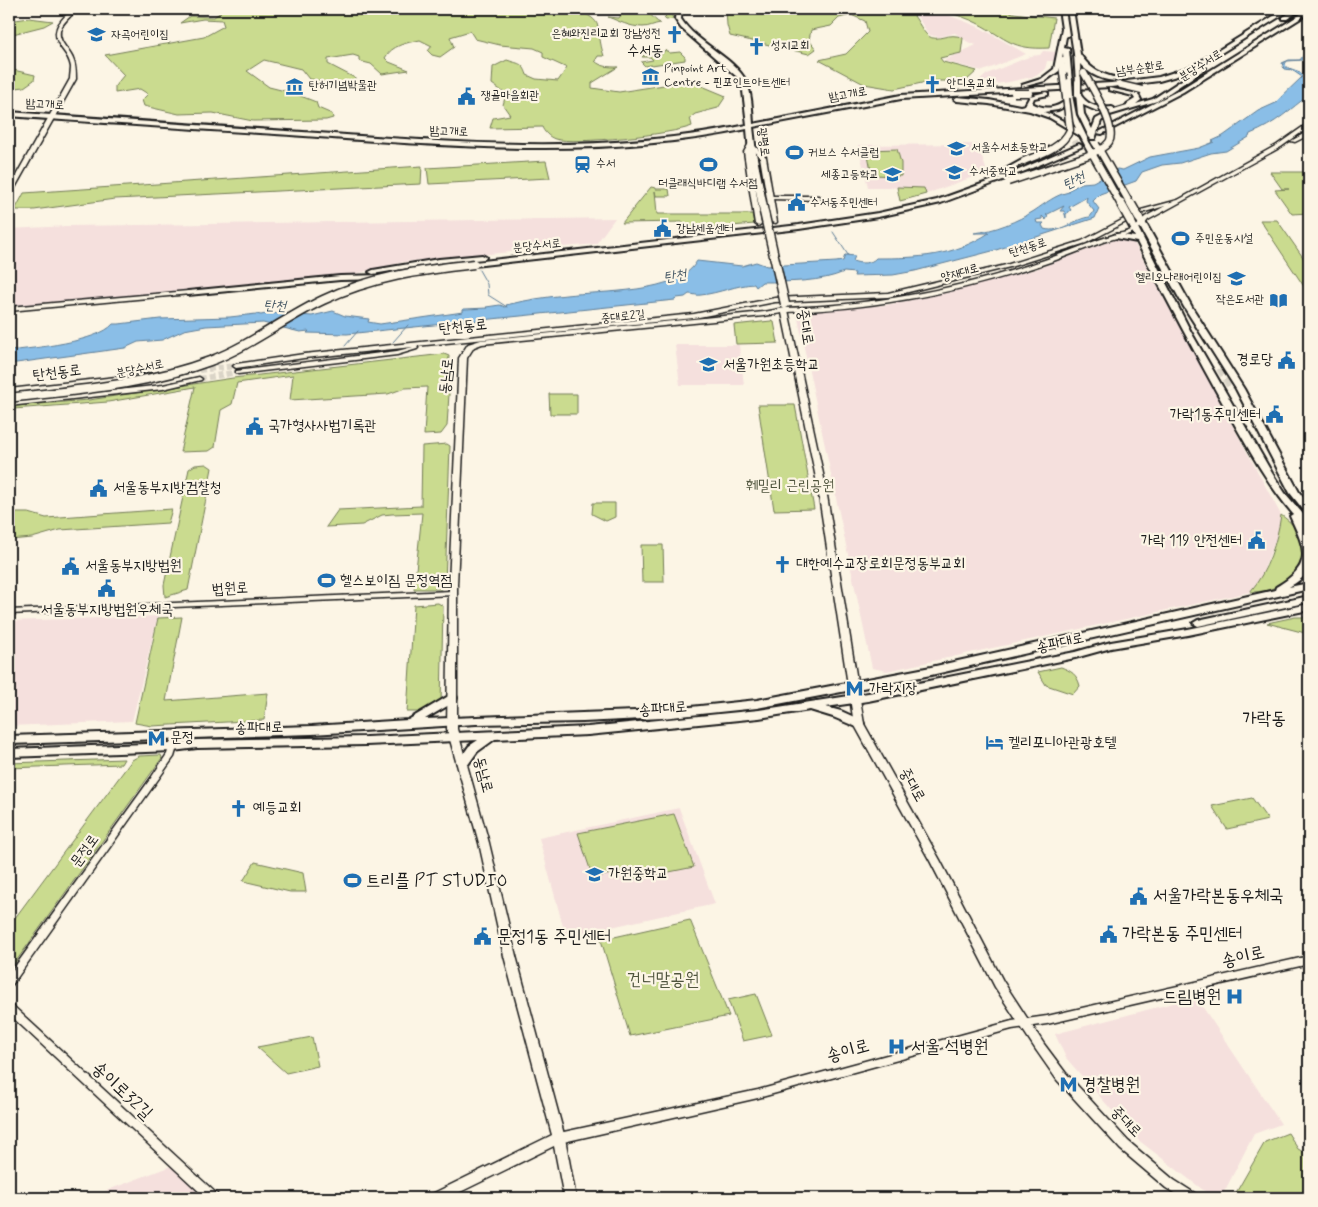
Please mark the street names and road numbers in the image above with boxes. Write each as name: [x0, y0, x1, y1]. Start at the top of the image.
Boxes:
street label: 분당수서로: [1176, 46, 1226, 86]
street label: 남부순환로: [1115, 58, 1165, 80]
street label: 밤고개로: [828, 84, 868, 106]
street label: 밤고개로: [25, 96, 65, 114]
street label: 밤고개로: [429, 123, 469, 141]
street label: 광평로: [753, 127, 773, 157]
street label: 탄천동로: [1007, 235, 1049, 261]
street label: 분당수서로: [512, 236, 562, 256]
street label: 양재대로: [939, 260, 981, 286]
street label: 중대로2길: [600, 307, 646, 327]
street label: 중대로: [792, 307, 818, 347]
street label: 탄천동로: [438, 315, 488, 339]
street label: 분당수서로: [115, 356, 165, 382]
street label: 동남로: [435, 357, 459, 395]
street label: 탄천동로: [32, 360, 82, 386]
street label: 법원로: [211, 578, 249, 600]
street label: 송파대로: [1034, 628, 1086, 658]
street label: 송파대로: [638, 697, 688, 721]
street label: 송파대로: [235, 718, 283, 738]
street label: 동남로: [469, 755, 497, 795]
street label: 중대로: [894, 764, 930, 806]
street label: 문정로: [66, 830, 104, 872]
street label: 송이로: [1219, 940, 1267, 974]
street label: 송이로: [824, 1034, 872, 1068]
street label: 송이로32길: [86, 1057, 158, 1126]
street label: 중대로: [1106, 1102, 1146, 1142]

